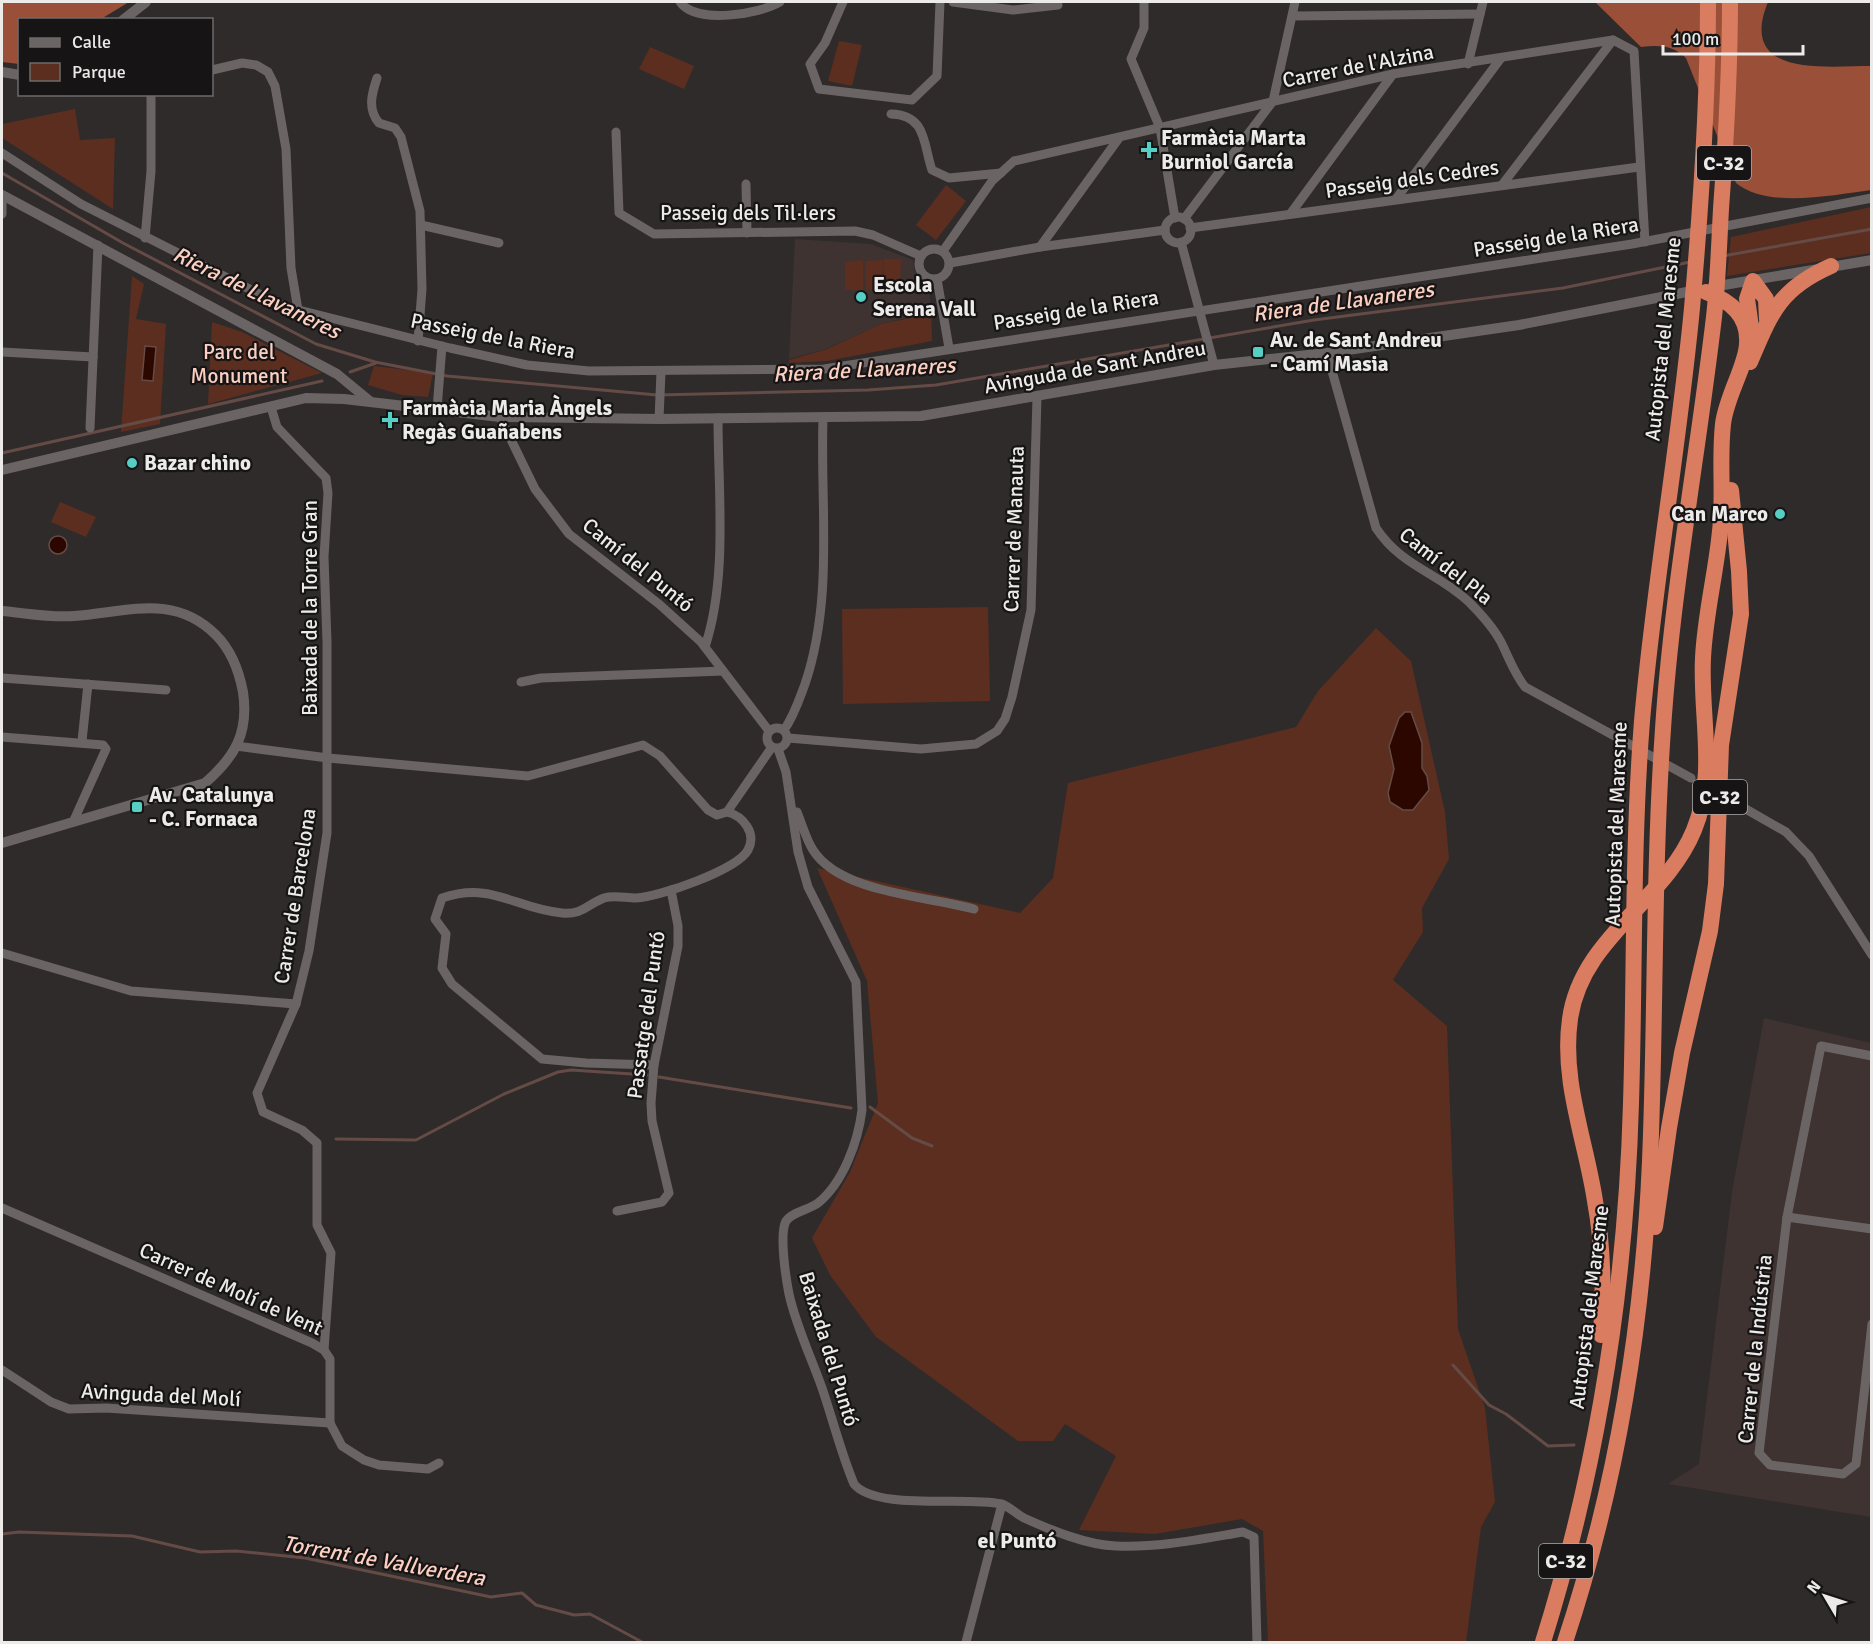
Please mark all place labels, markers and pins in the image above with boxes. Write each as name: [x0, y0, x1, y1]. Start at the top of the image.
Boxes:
place label: Farmàcia Marta Burniol García: [1161, 125, 1306, 175]
marker: Farmàcia Marta Burniol García: [1142, 143, 1156, 157]
place label: Escola Serena Vall: [873, 272, 977, 322]
marker: Escola Serena Vall: [854, 290, 868, 304]
place label: Av. de Sant Andreu - Camí Masia: [1270, 327, 1442, 377]
marker: Av. de Sant Andreu - Camí Masia: [1251, 345, 1265, 359]
place label: Farmàcia Maria Àngels Regàs Guañabens: [402, 394, 612, 445]
marker: Farmàcia Maria Àngels Regàs Guañabens: [383, 413, 397, 427]
place label: Bazar chino: [144, 450, 251, 476]
marker: Bazar chino: [125, 456, 139, 470]
place label: Can Marco: [1671, 501, 1768, 527]
marker: Can Marco: [1773, 507, 1787, 521]
place label: Av. Catalunya - C. Fornaca: [149, 782, 274, 832]
marker: Av. Catalunya - C. Fornaca: [130, 800, 144, 814]

